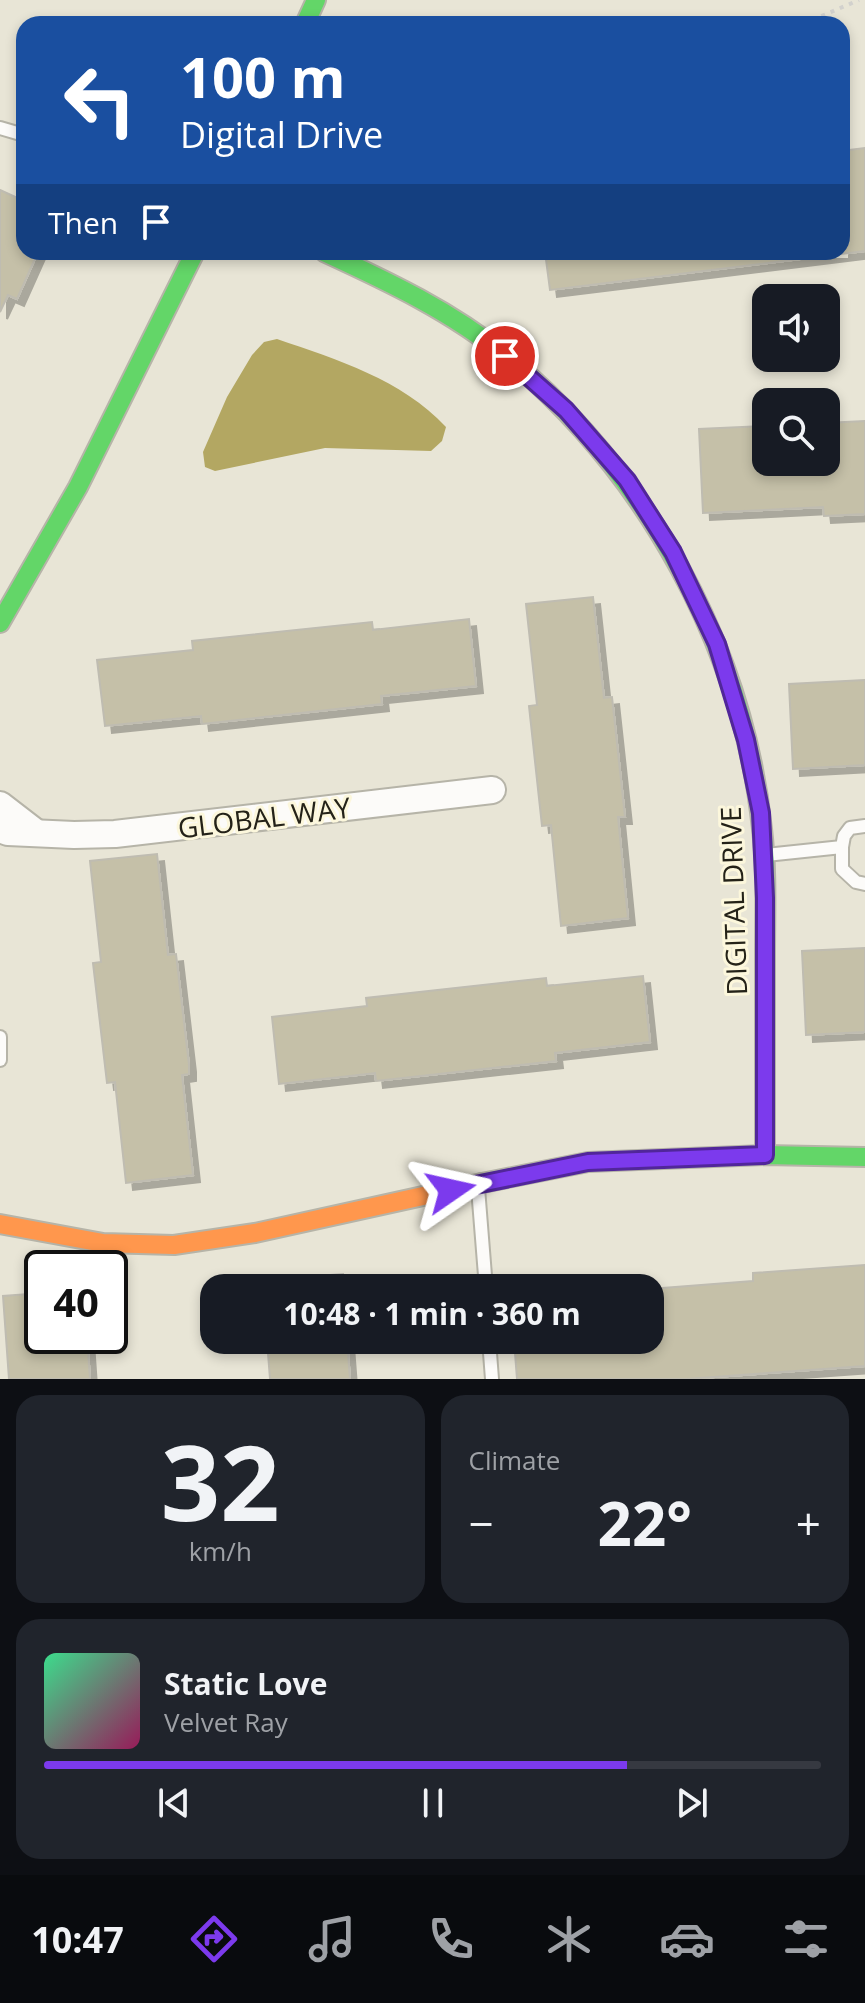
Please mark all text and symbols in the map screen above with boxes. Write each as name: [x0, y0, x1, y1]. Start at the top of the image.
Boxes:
text: 100 m: [180, 38, 346, 114]
icon: left: [48, 48, 152, 152]
text: Digital Drive: [180, 110, 383, 159]
icon: arrive: [134, 200, 178, 244]
text: Then: [48, 202, 118, 243]
map controls: [752, 284, 840, 476]
button: sound: [752, 284, 840, 372]
pin: [471, 322, 539, 390]
icon: arrive: [483, 334, 527, 378]
button: search: [752, 388, 840, 476]
street label: GLOBAL WAY: [176, 788, 353, 846]
street label: DIGITAL DRIVE: [711, 806, 755, 996]
position arrow: [409, 1148, 493, 1232]
speed limit sign: 40: [24, 1250, 128, 1354]
text: 10:48 · 1 min · 360 m: [283, 1293, 581, 1334]
text: 32: [161, 1410, 280, 1551]
text: Climate: [469, 1442, 560, 1478]
text: 22°: [598, 1482, 692, 1564]
text: −: [469, 1493, 494, 1553]
text: +: [796, 1493, 821, 1553]
text: km/h: [189, 1533, 252, 1569]
text: Static Love: [164, 1663, 327, 1704]
text: Velvet Ray: [164, 1704, 288, 1740]
icon: previous: [152, 1781, 196, 1825]
icon: pause: [411, 1781, 455, 1825]
icon: next: [670, 1781, 714, 1825]
icon: directions: [186, 1911, 242, 1967]
icon: music: [304, 1911, 360, 1967]
icon: phone: [423, 1911, 479, 1967]
icon: climate: [541, 1911, 597, 1967]
icon: car: [659, 1911, 715, 1967]
icon: filters: [778, 1911, 834, 1967]
text: 10:47: [31, 1915, 124, 1964]

